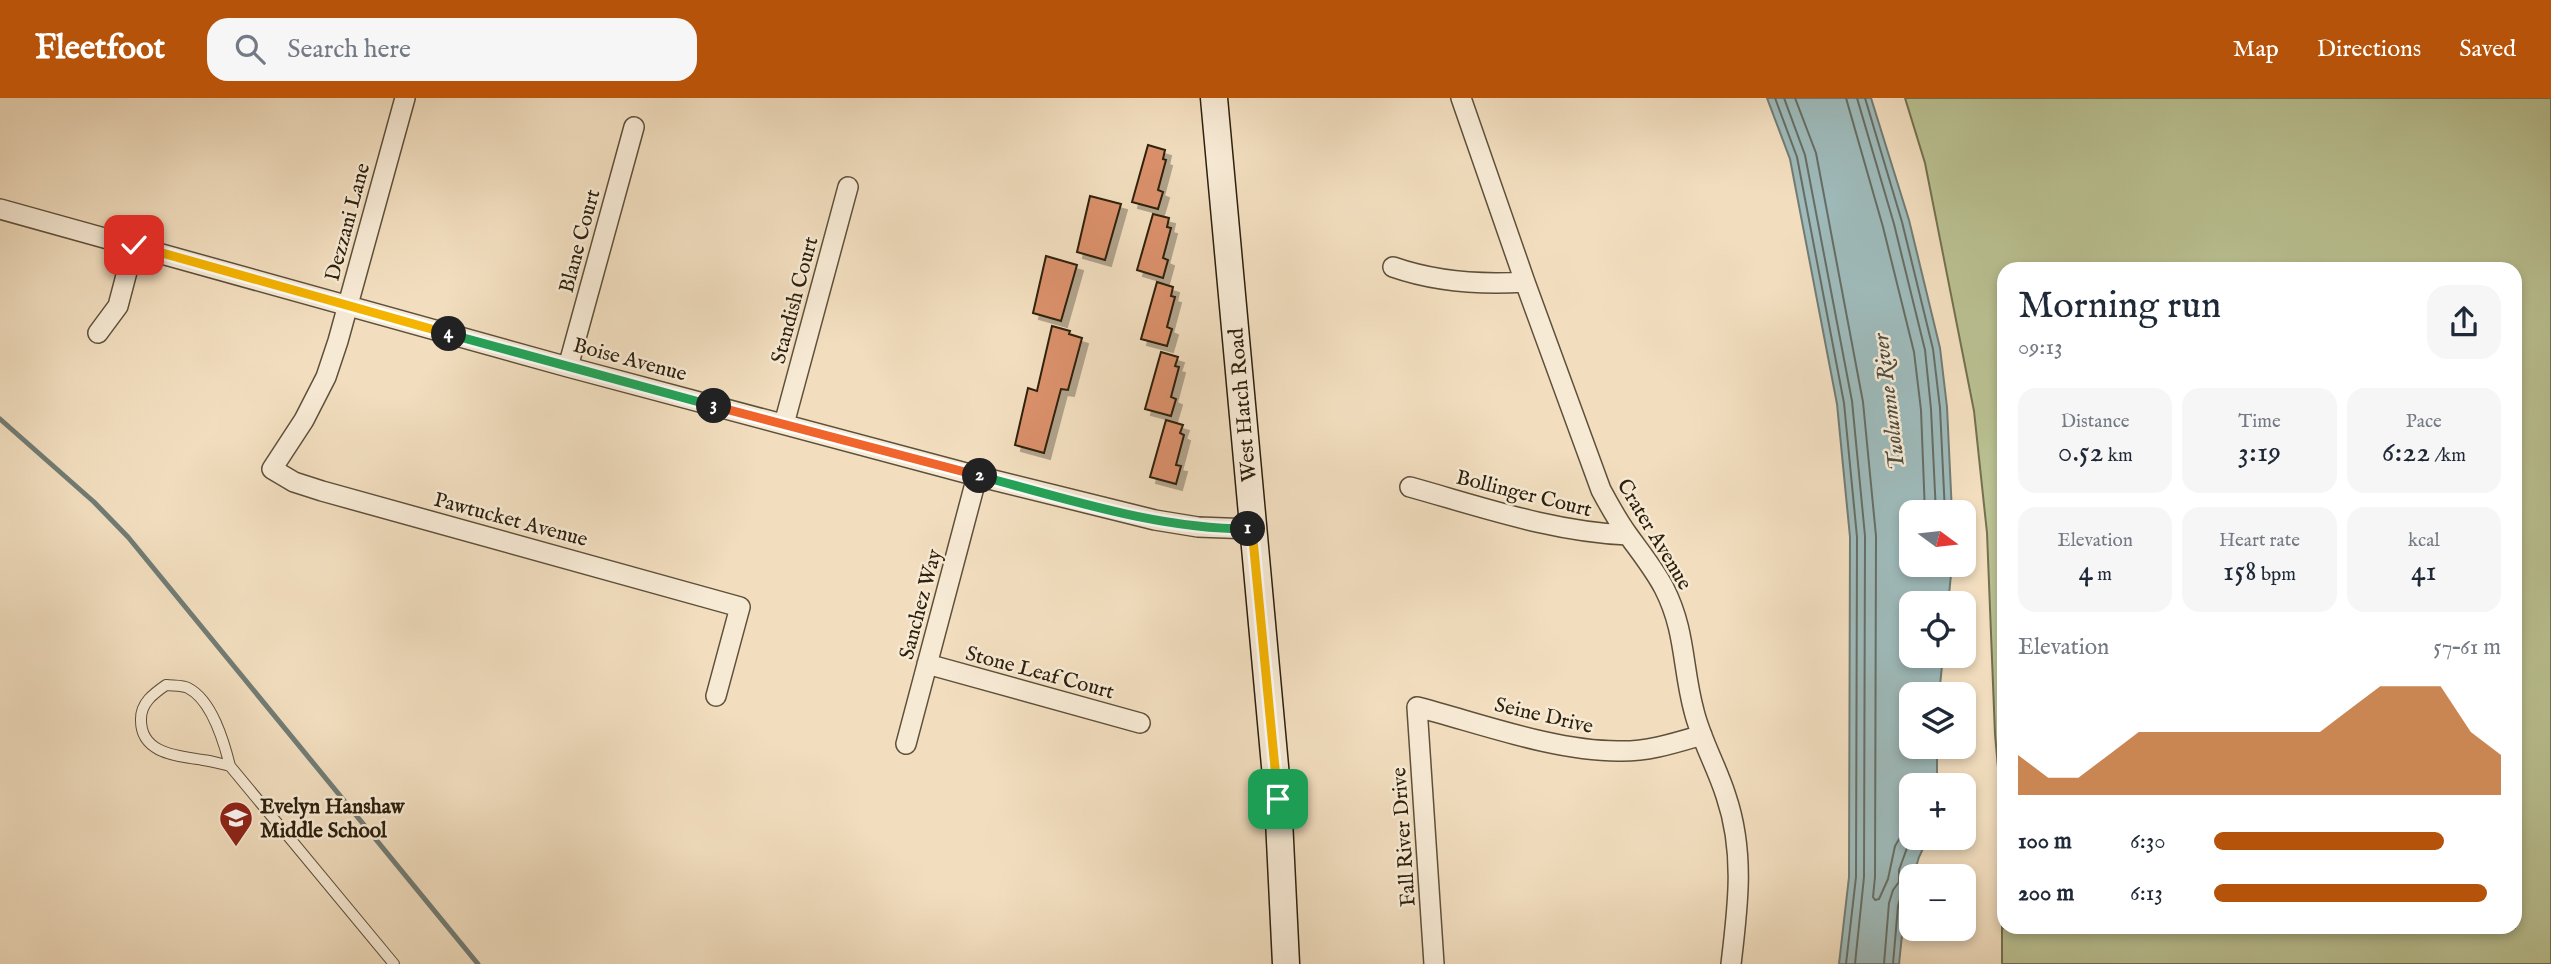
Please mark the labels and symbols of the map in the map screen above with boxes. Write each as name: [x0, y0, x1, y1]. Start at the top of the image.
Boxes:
street label: Dezzani Lane: [320, 160, 377, 284]
street label: Blane Court: [554, 187, 607, 296]
pin: [104, 215, 164, 275]
street label: Standish Court: [766, 234, 825, 367]
pin: 4: [432, 316, 466, 352]
street label: West Hatch Road: [1223, 326, 1264, 483]
water label: Tuolumne River: [1867, 331, 1912, 472]
street label: Boise Avenue: [570, 332, 690, 389]
pin: 3: [696, 388, 732, 424]
pin: 2: [962, 458, 998, 494]
street label: Bollinger Court: [1453, 465, 1594, 524]
street label: Crater Avenue: [1610, 474, 1698, 596]
street label: Pawtucket Avenue: [431, 487, 591, 554]
north arrow: [1899, 500, 1976, 578]
pin: 1: [1230, 512, 1266, 546]
street label: Sanchez Way: [894, 546, 949, 662]
street label: Stone Leaf Court: [962, 641, 1117, 706]
street label: Seine Drive: [1492, 692, 1596, 741]
street label: Fall River Drive: [1386, 766, 1423, 907]
pin: [1248, 769, 1308, 829]
place label: Evelyn Hanshaw Middle School: [260, 794, 405, 845]
school or university icon: Evelyn Hanshaw Middle School: [217, 799, 255, 848]

